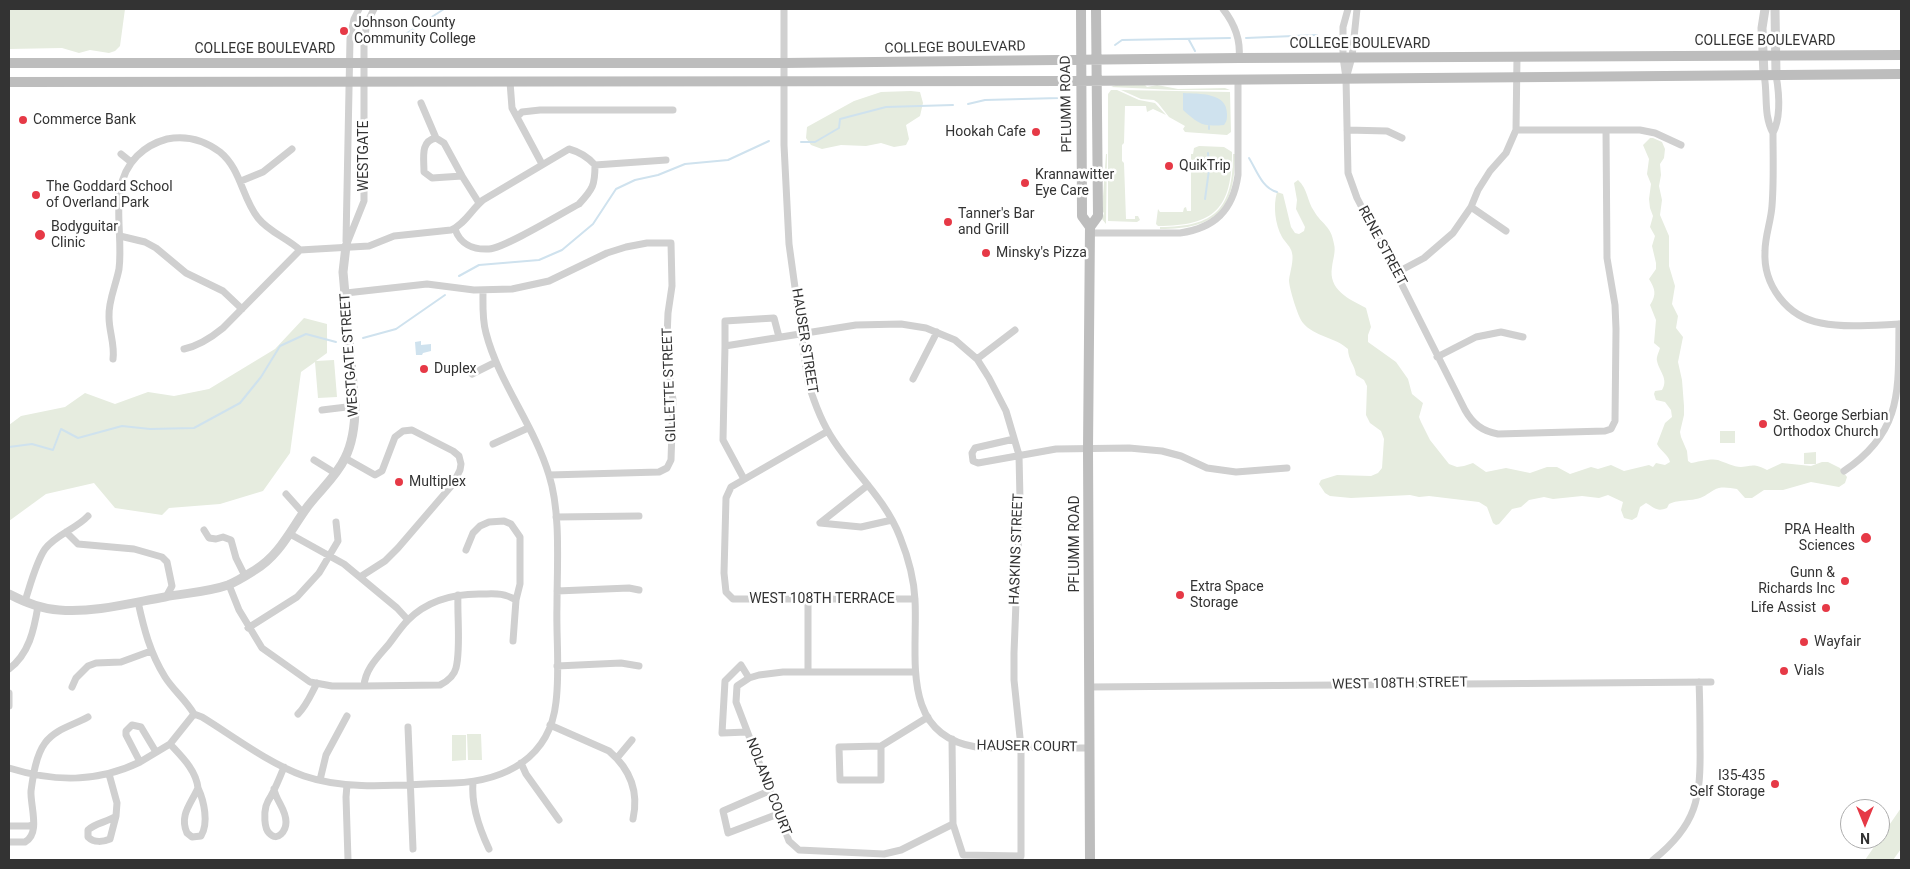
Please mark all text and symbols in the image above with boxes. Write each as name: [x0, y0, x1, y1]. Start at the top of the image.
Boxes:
place label: Johnson County Community College: [354, 15, 476, 48]
marker: Johnson County Community College: [338, 25, 350, 37]
street label: COLLEGE BOULEVARD: [1694, 33, 1836, 49]
street label: COLLEGE BOULEVARD: [1289, 36, 1431, 52]
street label: COLLEGE BOULEVARD: [884, 38, 1026, 58]
street label: COLLEGE BOULEVARD: [194, 41, 336, 57]
street label: PFLUMM ROAD: [1058, 55, 1076, 153]
place label: Commerce Bank: [33, 112, 136, 128]
marker: Commerce Bank: [17, 114, 29, 126]
street label: WESTGATE: [356, 121, 372, 191]
place label: Hookah Cafe: [945, 124, 1026, 140]
marker: Hookah Cafe: [1030, 126, 1042, 138]
place label: QuikTrip: [1179, 158, 1231, 174]
marker: QuikTrip: [1163, 160, 1175, 172]
place label: Krannawitter Eye Care: [1035, 167, 1114, 200]
marker: Krannawitter Eye Care: [1019, 177, 1031, 189]
place label: The Goddard School of Overland Park: [46, 179, 173, 212]
marker: The Goddard School of Overland Park: [30, 189, 42, 201]
street label: RENE STREET: [1354, 203, 1410, 289]
place label: Tanner's Bar and Grill: [958, 206, 1035, 238]
marker: Tanner's Bar and Grill: [942, 216, 954, 228]
place label: Bodyguitar Clinic: [51, 219, 118, 252]
marker: Bodyguitar Clinic: [33, 228, 47, 242]
place label: Minsky's Pizza: [996, 245, 1087, 261]
marker: Minsky's Pizza: [980, 247, 992, 259]
street label: HAUSER STREET: [787, 287, 821, 395]
street label: WESTGATE STREET: [337, 293, 363, 417]
street label: GILLETTE STREET: [660, 328, 680, 442]
place label: Duplex: [434, 361, 477, 377]
marker: Duplex: [418, 363, 430, 375]
place label: St. George Serbian Orthodox Church: [1773, 408, 1888, 441]
marker: St. George Serbian Orthodox Church: [1757, 418, 1769, 430]
place label: Multiplex: [409, 474, 466, 490]
marker: Multiplex: [393, 476, 405, 488]
street label: HASKINS STREET: [1007, 493, 1027, 605]
street label: PFLUMM ROAD: [1067, 495, 1083, 593]
place label: PRA Health Sciences: [1784, 522, 1855, 554]
marker: PRA Health Sciences: [1859, 531, 1873, 545]
place label: Gunn & Richards Inc: [1758, 565, 1835, 598]
marker: Gunn & Richards Inc: [1839, 575, 1851, 587]
place label: Extra Space Storage: [1190, 579, 1264, 612]
marker: Extra Space Storage: [1174, 589, 1186, 601]
street label: WEST 108TH TERRACE: [749, 591, 895, 607]
place label: Life Assist: [1751, 600, 1816, 616]
marker: Life Assist: [1820, 602, 1832, 614]
place label: Wayfair: [1814, 634, 1861, 650]
marker: Wayfair: [1798, 636, 1810, 648]
place label: Vials: [1794, 663, 1825, 679]
marker: Vials: [1778, 665, 1790, 677]
street label: WEST 108TH STREET: [1332, 674, 1468, 694]
street label: NOLAND COURT: [742, 736, 794, 838]
street label: HAUSER COURT: [976, 738, 1078, 756]
place label: I35-435 Self Storage: [1689, 768, 1765, 800]
marker: I35-435 Self Storage: [1769, 778, 1781, 790]
north arrow: [1840, 799, 1890, 849]
text: N: [1860, 830, 1870, 846]

